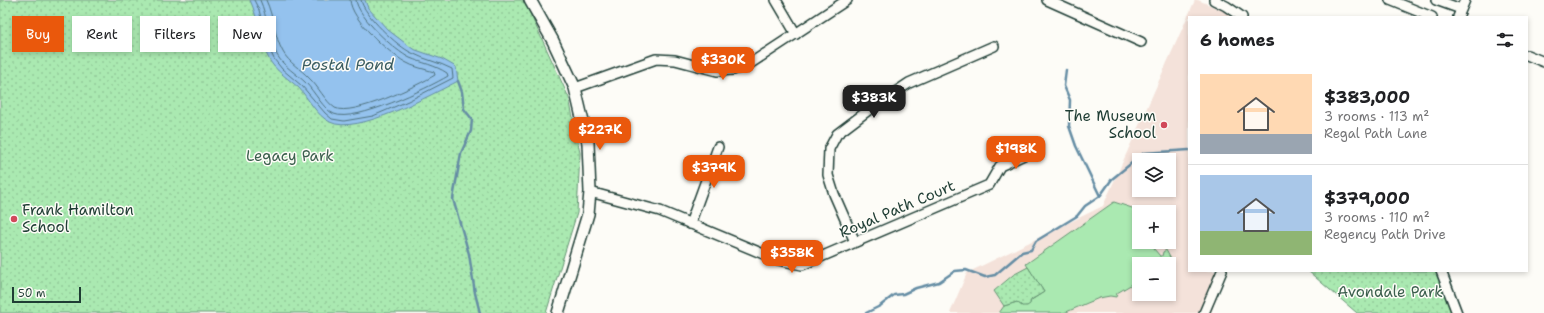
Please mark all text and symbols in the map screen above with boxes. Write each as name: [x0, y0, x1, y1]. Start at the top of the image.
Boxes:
chip: Buy: [12, 16, 64, 52]
chip: Rent: [72, 16, 132, 52]
chip: Filters: [140, 16, 210, 52]
chip: New: [218, 16, 276, 52]
text: 6 homes: [1200, 29, 1275, 51]
icon: filters: [1494, 29, 1516, 51]
pin: $330K: [695, 47, 751, 81]
text: $330K: [701, 51, 745, 68]
water label: Postal Pond: [302, 54, 395, 75]
pin: $383K: [846, 85, 902, 119]
text: $383,000: [1324, 86, 1410, 108]
text: $383K: [852, 89, 896, 106]
icon: home: [1232, 90, 1280, 138]
place label: The Museum School: [1065, 106, 1156, 143]
text: 3 rooms · 113 m²: [1324, 108, 1429, 125]
pin: $227K: [572, 117, 628, 151]
marker: The Museum School: [1159, 120, 1169, 130]
text: $227K: [578, 121, 622, 138]
text: Regal Path Lane: [1324, 125, 1427, 142]
pin: $198K: [988, 136, 1044, 170]
text: $198K: [995, 140, 1037, 157]
park label: Legacy Park: [246, 146, 334, 166]
map controls: [1132, 153, 1176, 301]
button: layers: [1132, 153, 1176, 197]
pin: $379K: [686, 155, 742, 189]
text: $379K: [692, 159, 736, 176]
street label: Royal Path Court: [836, 176, 958, 242]
text: $379,000: [1324, 187, 1410, 209]
icon: home: [1232, 191, 1280, 239]
place label: Frank Hamilton School: [22, 200, 134, 237]
button: +: [1132, 205, 1176, 249]
text: 3 rooms · 110 m²: [1324, 209, 1430, 226]
marker: Frank Hamilton School: [9, 214, 19, 224]
text: Regency Path Drive: [1324, 226, 1446, 243]
pin: $358K: [764, 240, 820, 274]
text: $358K: [770, 244, 814, 261]
button: −: [1132, 257, 1176, 301]
park label: Avondale Park: [1337, 282, 1443, 302]
scale bar: [12, 285, 81, 304]
text: 50 m: [18, 286, 46, 301]

